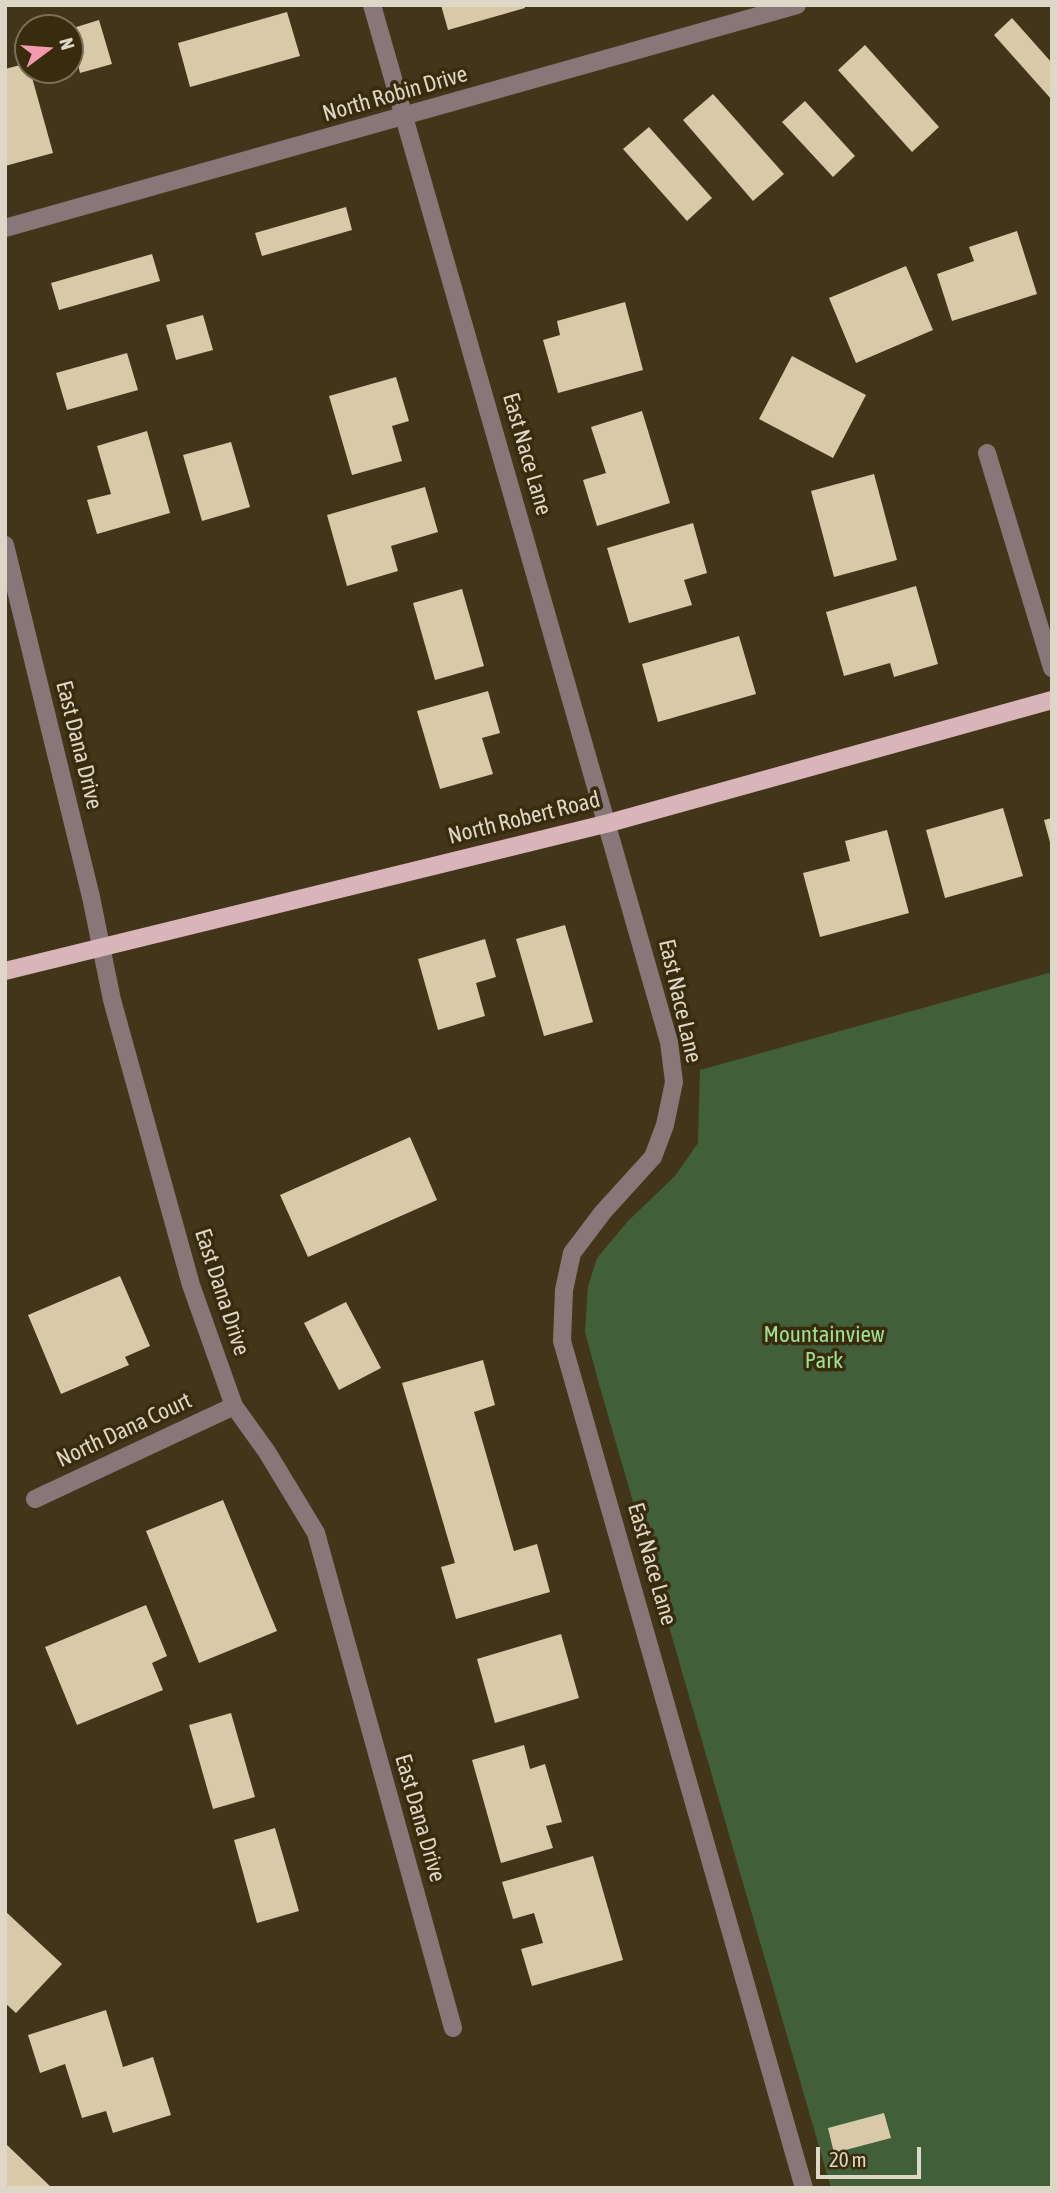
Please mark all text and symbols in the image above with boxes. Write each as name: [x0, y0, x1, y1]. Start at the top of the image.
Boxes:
north arrow: [14, 14, 84, 84]
text: N: [55, 35, 79, 52]
street label: North Robin Drive: [319, 60, 471, 128]
street label: East Nace Lane: [496, 390, 558, 518]
street label: East Dana Drive: [50, 678, 108, 812]
street label: North Robert Road: [445, 786, 603, 850]
street label: East Nace Lane: [652, 937, 708, 1065]
street label: East Dana Drive: [189, 1225, 255, 1359]
park label: Mountainview Park: [764, 1321, 884, 1375]
street label: North Dana Court: [52, 1387, 196, 1473]
street label: East Nace Lane: [621, 1500, 683, 1628]
street label: East Dana Drive: [389, 1751, 451, 1885]
scale bar: [819, 2134, 924, 2178]
text: 20 m: [829, 2147, 867, 2171]

